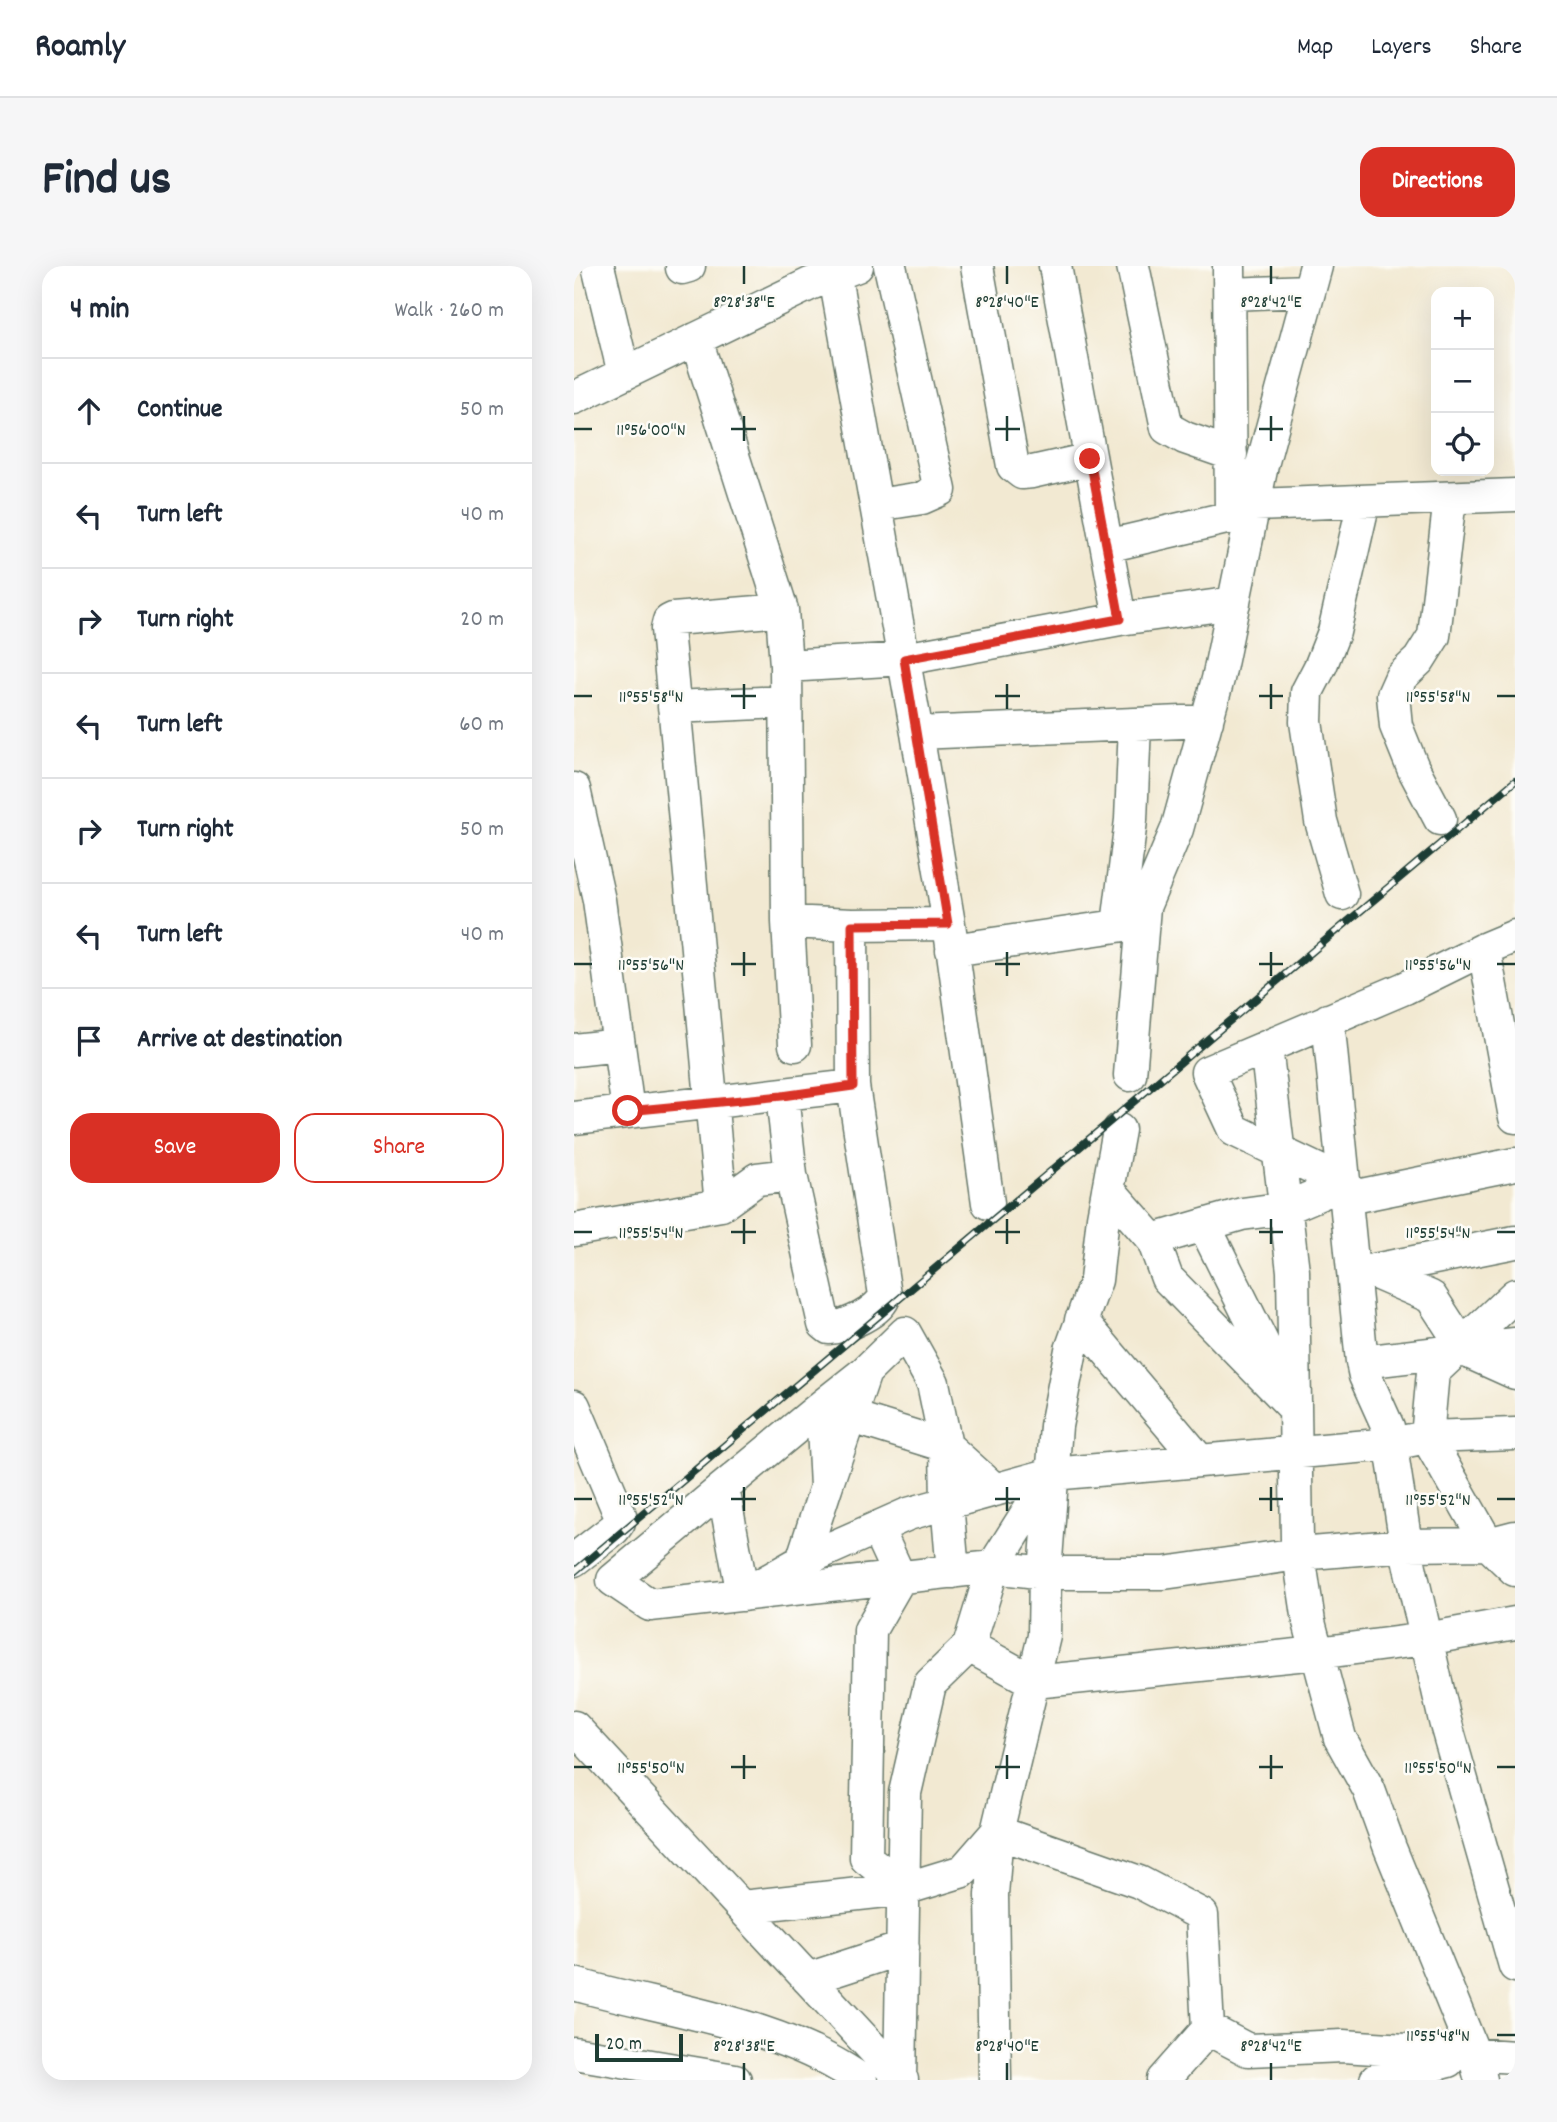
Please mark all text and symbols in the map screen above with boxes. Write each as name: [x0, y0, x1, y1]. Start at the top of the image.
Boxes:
text: Roamly: [35, 25, 125, 72]
text: Map: [1297, 31, 1333, 65]
text: Layers: [1371, 31, 1432, 65]
text: Share: [1470, 31, 1522, 65]
text: Find us: [42, 147, 171, 217]
button: Directions: [1360, 147, 1515, 217]
map controls: [1431, 287, 1494, 476]
button: +: [1431, 287, 1494, 350]
text: 4 min: [70, 290, 129, 333]
text: 8°28'38"E: [713, 291, 775, 316]
text: 8°28'40"E: [975, 291, 1039, 316]
text: 8°28'42"E: [1240, 291, 1302, 316]
text: Walk · 260 m: [394, 295, 504, 328]
button: −: [1431, 350, 1494, 413]
icon: ahead: [70, 392, 108, 430]
text: Continue: [137, 392, 222, 429]
text: 50 m: [460, 394, 504, 427]
button: locate: [1431, 413, 1494, 476]
text: 11°56'00"N: [616, 419, 686, 444]
route end: [1074, 443, 1105, 474]
icon: left: [70, 497, 108, 535]
text: Turn left: [137, 497, 223, 534]
text: 40 m: [461, 499, 504, 532]
icon: right: [70, 602, 108, 640]
text: Turn right: [137, 602, 234, 639]
text: 20 m: [460, 604, 504, 637]
text: 11°55'58"N: [619, 686, 683, 711]
text: 11°55'58"N: [1406, 686, 1470, 711]
icon: left: [70, 707, 108, 745]
text: Turn left: [137, 707, 223, 744]
text: 60 m: [459, 709, 504, 742]
icon: right: [70, 812, 108, 850]
text: Turn right: [137, 812, 234, 849]
text: 50 m: [460, 814, 504, 847]
icon: left: [70, 917, 108, 955]
text: Turn left: [137, 917, 223, 954]
text: 40 m: [461, 919, 504, 952]
text: 11°55'56"N: [618, 954, 684, 979]
text: 11°55'56"N: [1405, 954, 1471, 979]
icon: arrive: [70, 1022, 108, 1060]
text: Arrive at destination: [137, 1022, 342, 1059]
route start: [612, 1095, 643, 1126]
button: Save: [70, 1113, 280, 1183]
button: Share: [294, 1113, 504, 1183]
text: 11°55'54"N: [619, 1222, 683, 1247]
text: 11°55'54"N: [1406, 1222, 1470, 1247]
text: 11°55'52"N: [618, 1489, 684, 1514]
text: 11°55'52"N: [1405, 1489, 1471, 1514]
text: 11°55'50"N: [617, 1757, 685, 1782]
text: 11°55'50"N: [1404, 1757, 1472, 1782]
text: 11°55'48"N: [1406, 2025, 1470, 2050]
scale bar: [595, 2031, 682, 2063]
text: 20 m: [606, 2032, 642, 2059]
text: 8°28'38"E: [713, 2035, 775, 2060]
text: 8°28'40"E: [975, 2035, 1039, 2060]
text: 8°28'42"E: [1240, 2035, 1302, 2060]

